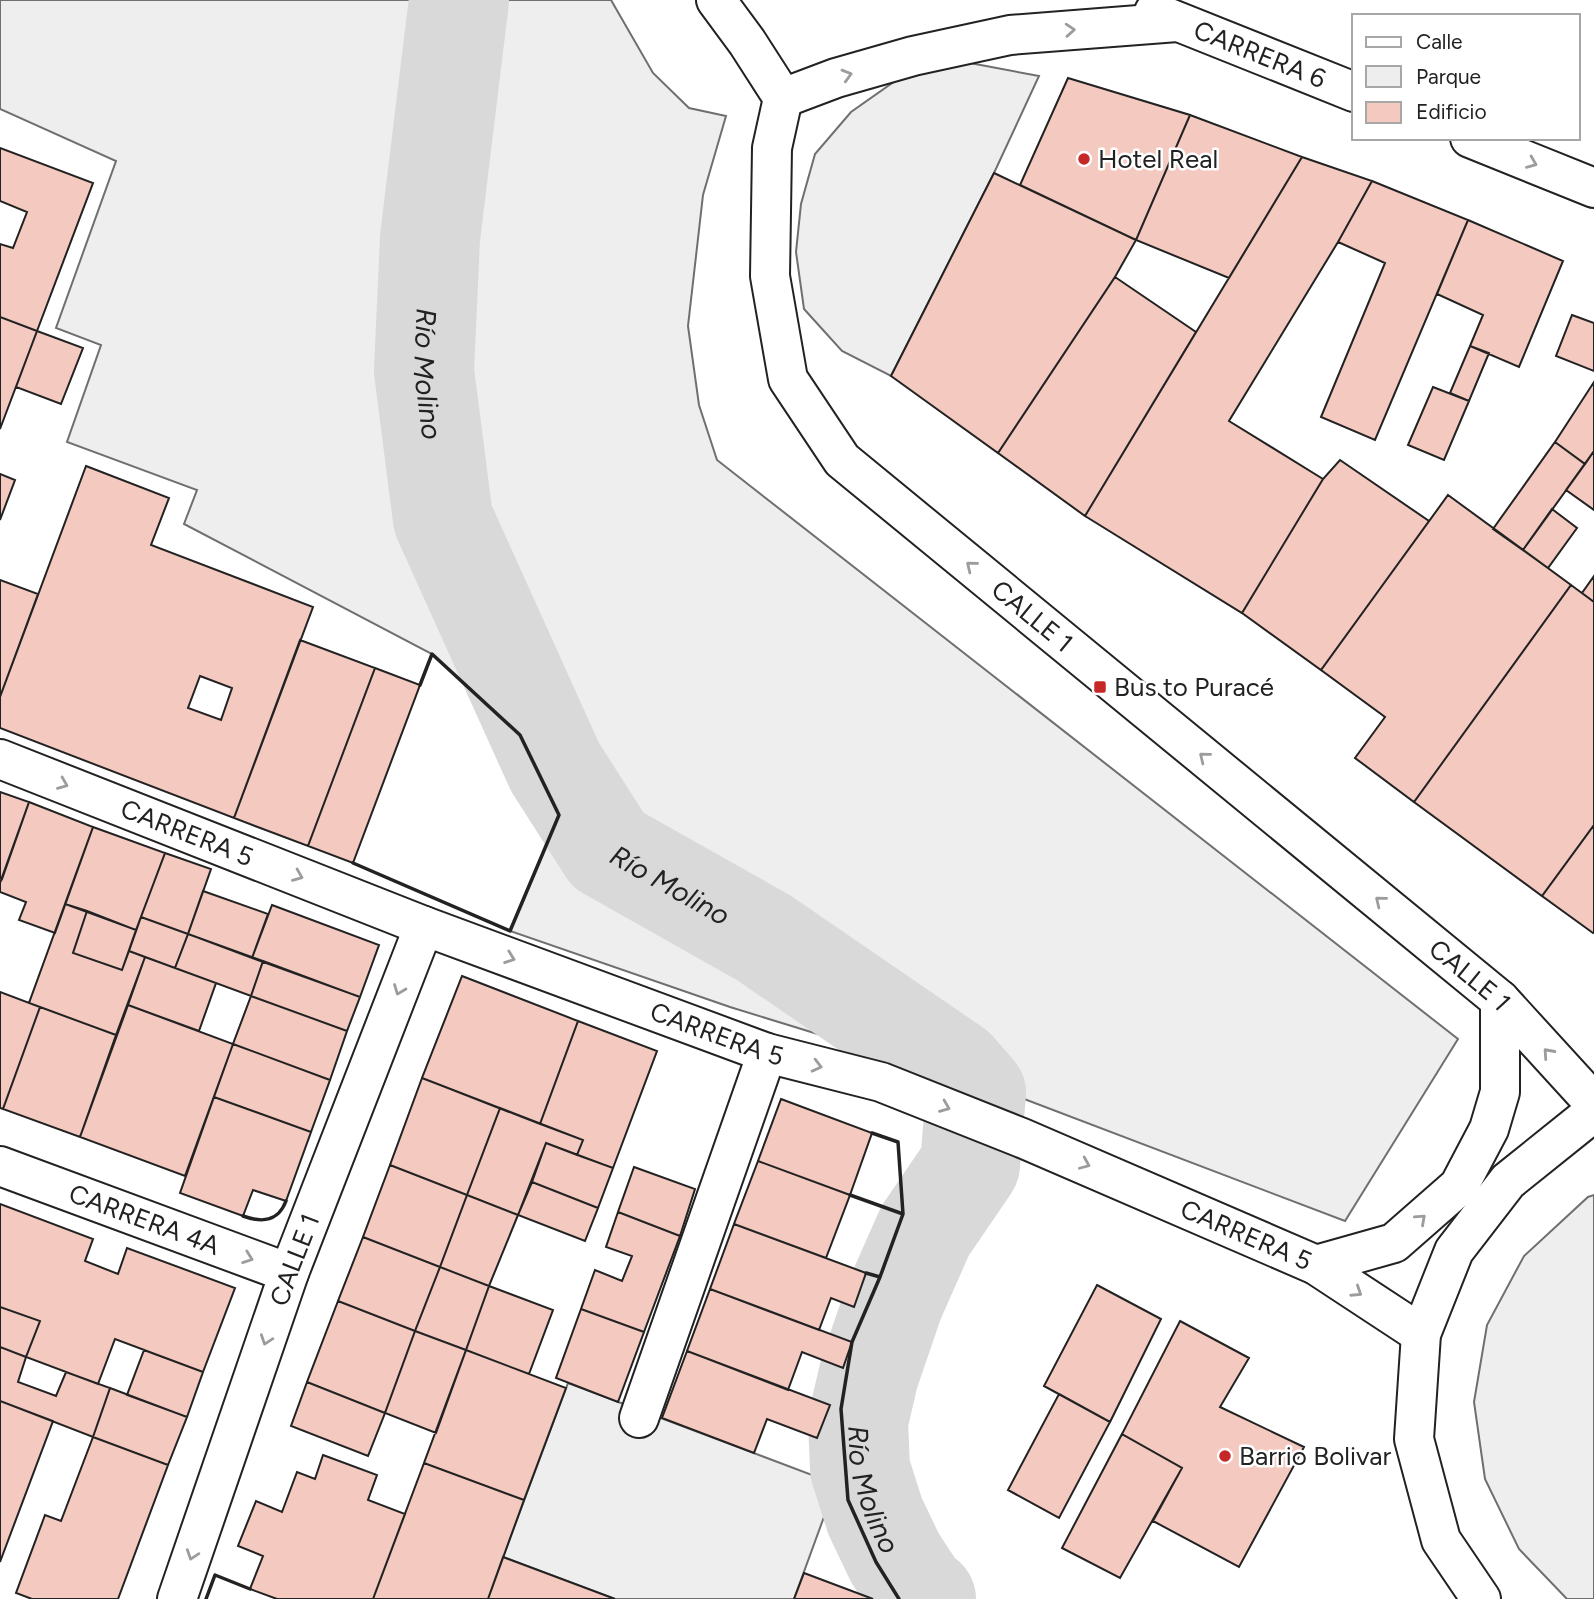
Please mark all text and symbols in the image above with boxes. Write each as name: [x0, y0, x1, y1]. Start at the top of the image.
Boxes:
street label: CARRERA 6: [1189, 14, 1331, 95]
legend: [1352, 14, 1580, 140]
one-way arrow: [1064, 23, 1075, 38]
text: Calle: [1416, 29, 1463, 54]
text: Parque: [1416, 64, 1481, 89]
one-way arrow: [841, 69, 853, 83]
text: Edificio: [1416, 99, 1487, 124]
place label: Hotel Real: [1098, 143, 1218, 175]
marker: Hotel Real: [1076, 151, 1092, 167]
one-way arrow: [1525, 154, 1537, 168]
water label: Río Molino: [407, 307, 450, 442]
one-way arrow: [966, 562, 979, 574]
street label: CALLE 1: [985, 573, 1080, 659]
place label: Bus to Puracé: [1114, 671, 1274, 703]
marker: Bus to Puracé: [1092, 679, 1108, 695]
one-way arrow: [1199, 752, 1211, 765]
one-way arrow: [57, 775, 69, 789]
street label: CARRERA 5: [116, 792, 258, 873]
water label: Río Molino: [604, 838, 736, 932]
one-way arrow: [291, 868, 303, 882]
one-way arrow: [1375, 897, 1388, 909]
street label: CALLE 1: [1423, 932, 1518, 1017]
one-way arrow: [504, 950, 516, 964]
one-way arrow: [394, 983, 408, 995]
street label: CARRERA 5: [646, 995, 787, 1073]
one-way arrow: [1544, 1048, 1556, 1061]
one-way arrow: [811, 1058, 823, 1072]
one-way arrow: [937, 1099, 950, 1113]
one-way arrow: [1078, 1156, 1091, 1170]
street label: CARRERA 4A: [65, 1177, 225, 1262]
street label: CARRERA 5: [1176, 1192, 1317, 1277]
street label: CALLE 1: [263, 1209, 327, 1310]
one-way arrow: [1413, 1215, 1426, 1227]
one-way arrow: [241, 1250, 253, 1264]
one-way arrow: [1350, 1283, 1363, 1296]
one-way arrow: [260, 1333, 274, 1345]
water label: Río Molino: [841, 1425, 907, 1559]
place label: Barrio Bolivar: [1239, 1440, 1391, 1472]
marker: Barrio Bolivar: [1217, 1448, 1233, 1464]
one-way arrow: [186, 1548, 200, 1561]

